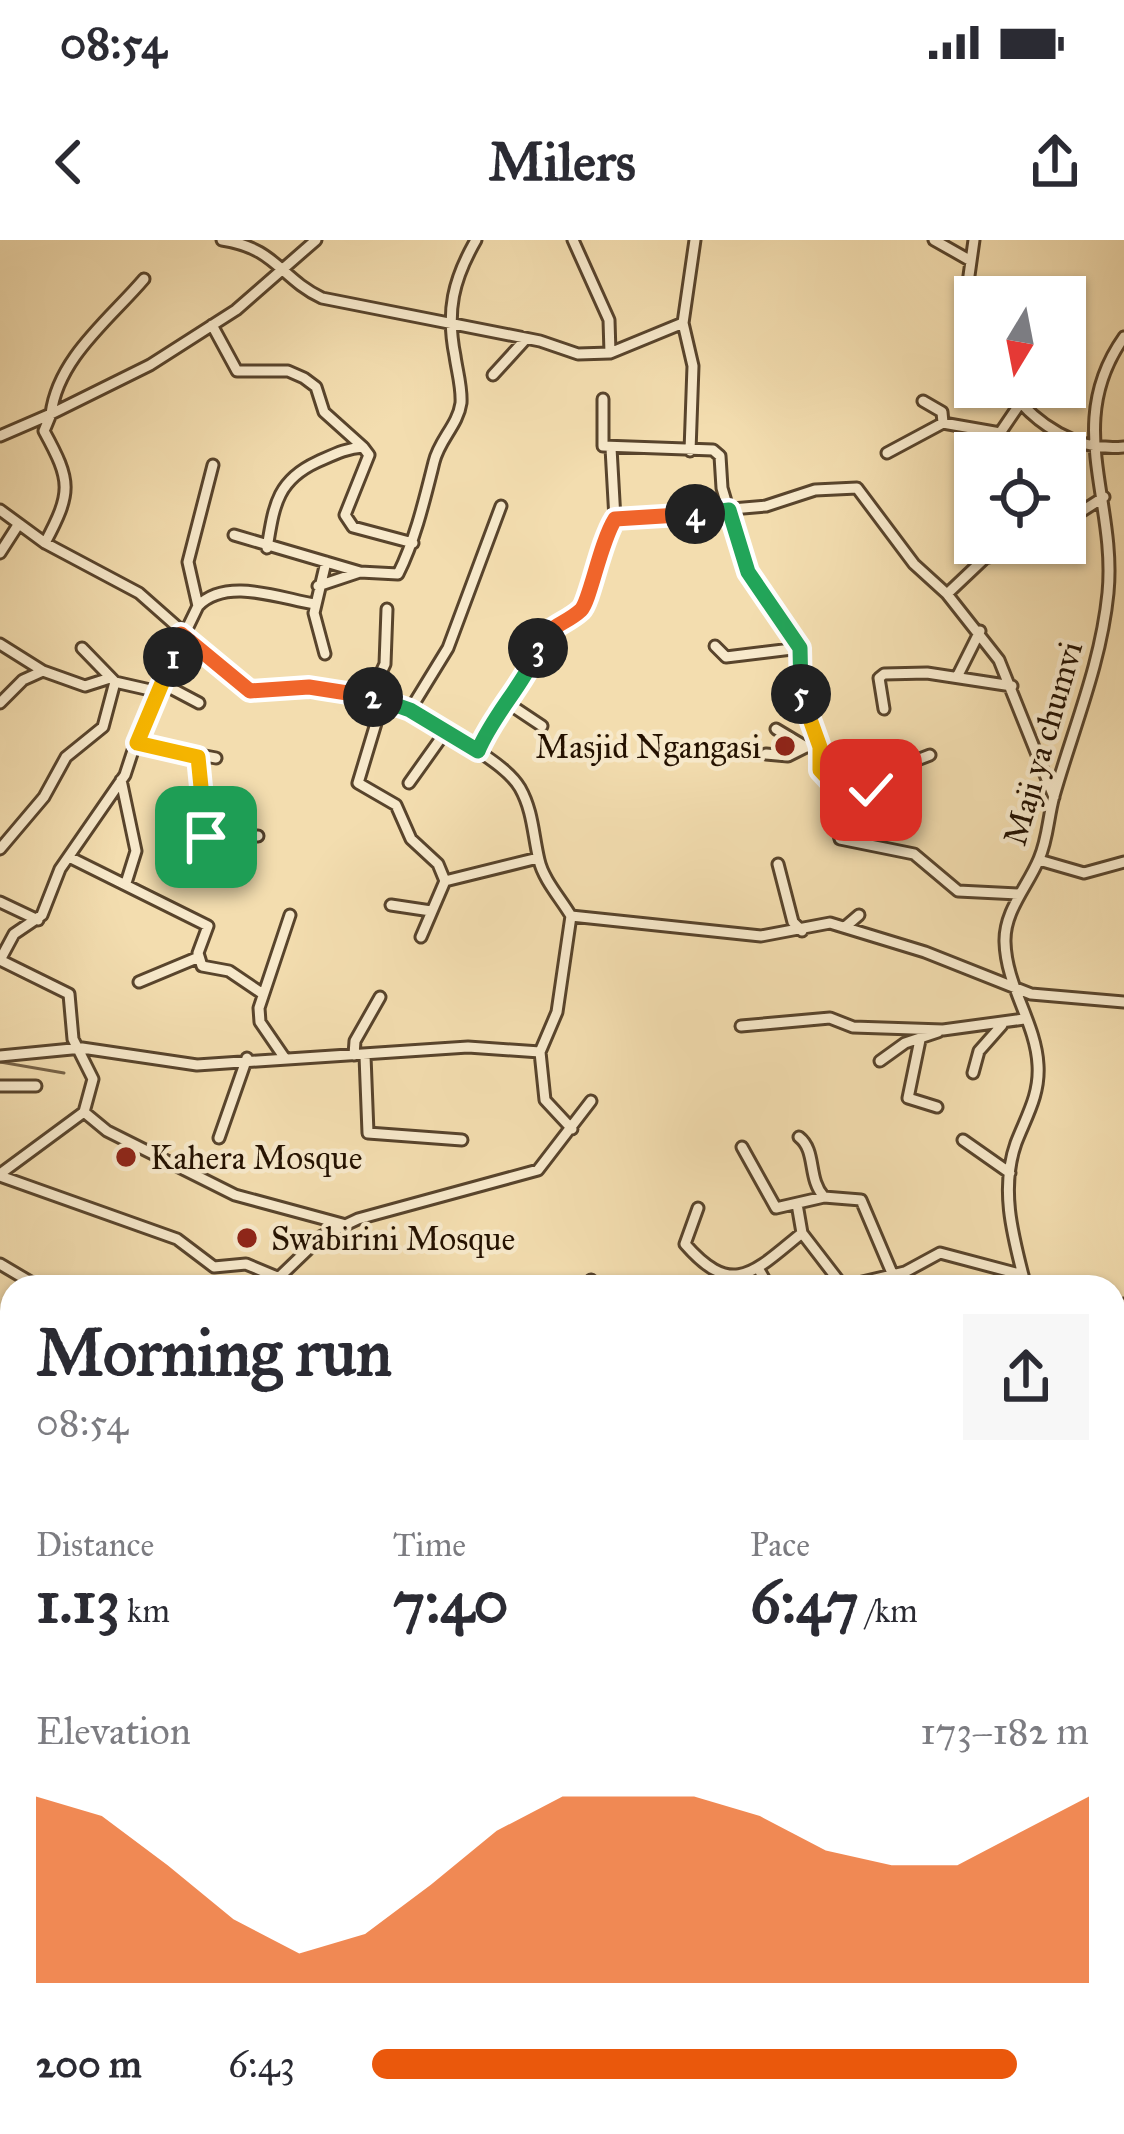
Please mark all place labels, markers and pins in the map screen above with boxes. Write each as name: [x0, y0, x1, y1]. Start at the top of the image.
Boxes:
pin: 4: [665, 484, 725, 544]
pin: 3: [508, 618, 568, 678]
pin: 1: [143, 627, 203, 687]
pin: 5: [771, 664, 831, 724]
pin: 2: [343, 667, 403, 727]
place label: Masjid Ngangasi: [535, 727, 761, 767]
marker: Masjid Ngangasi: [772, 733, 798, 759]
pin: [820, 739, 922, 841]
pin: [155, 786, 257, 888]
place label: Kahera Mosque: [150, 1138, 362, 1178]
marker: Kahera Mosque: [113, 1144, 139, 1170]
place label: Swabirini Mosque: [271, 1219, 515, 1259]
marker: Swabirini Mosque: [234, 1225, 260, 1251]

